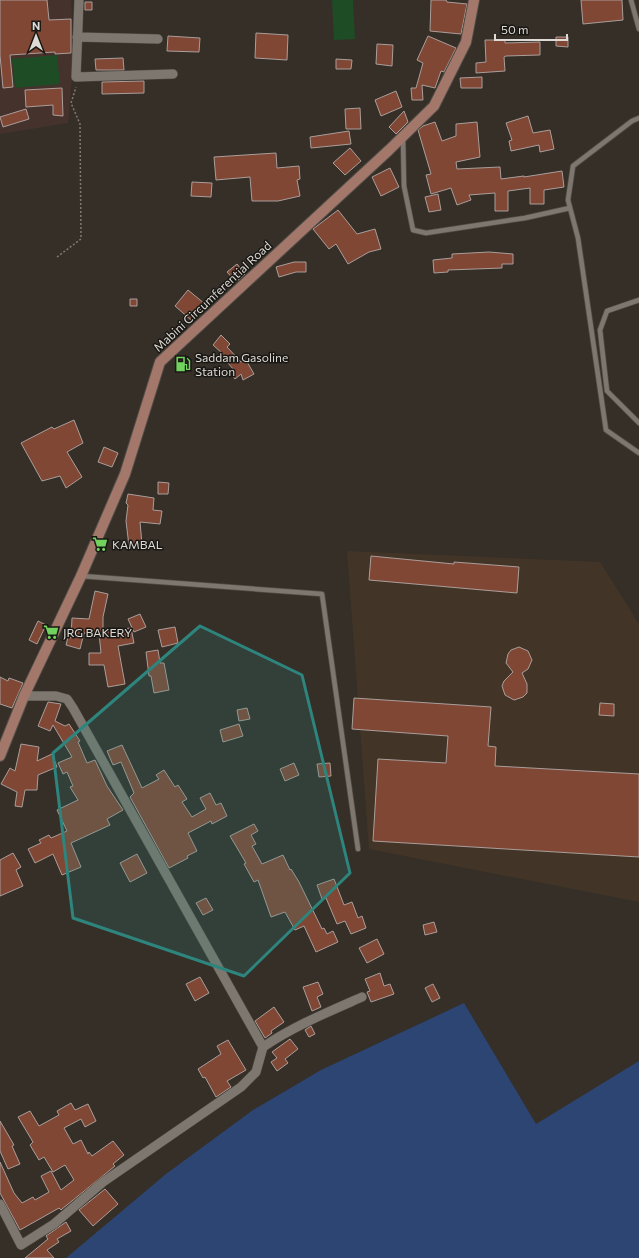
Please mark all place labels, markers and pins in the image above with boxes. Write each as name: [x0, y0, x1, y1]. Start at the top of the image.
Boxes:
place label: Saddam Gasoline Station: [195, 350, 288, 378]
fuel station icon: Saddam Gasoline Station: [174, 355, 192, 373]
supermarket icon: KAMBAL: [91, 535, 109, 553]
place label: KAMBAL: [112, 537, 163, 551]
supermarket icon: JRG BAKERY: [42, 623, 60, 641]
place label: JRG BAKERY: [63, 625, 132, 640]

